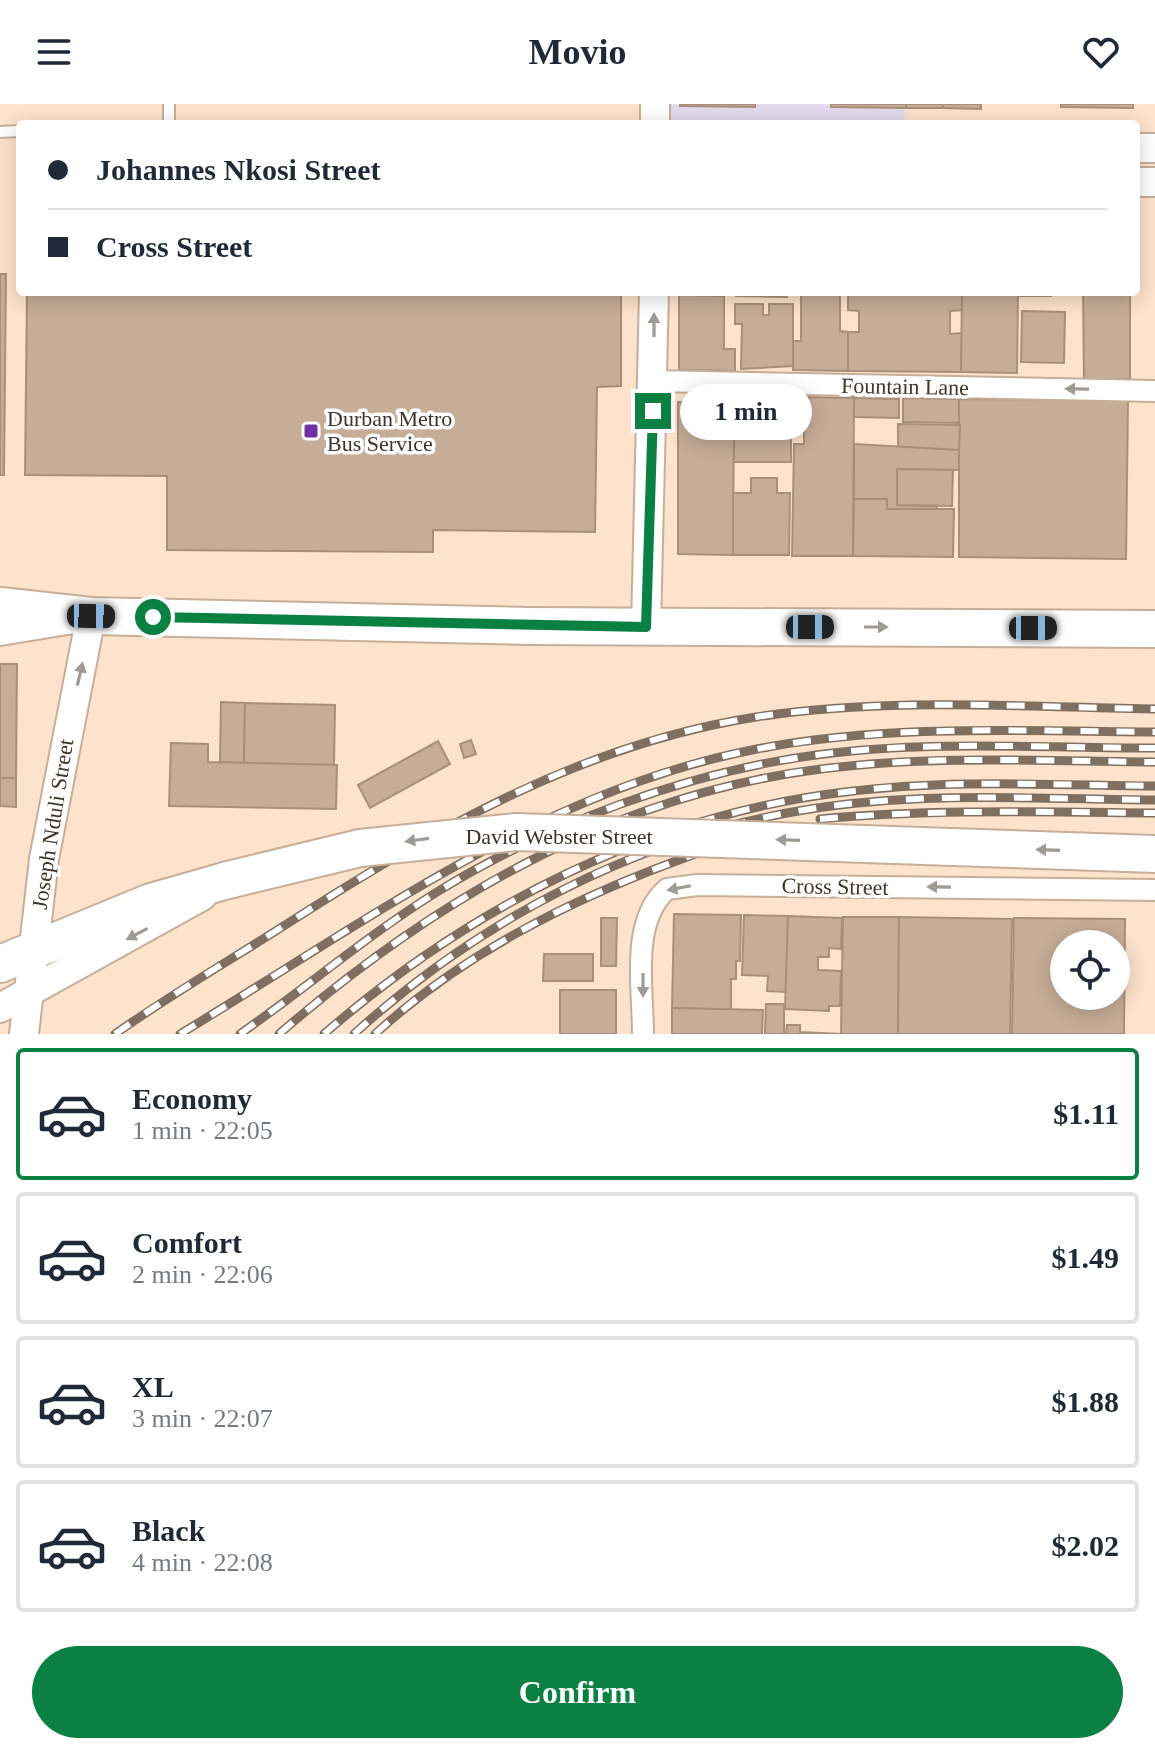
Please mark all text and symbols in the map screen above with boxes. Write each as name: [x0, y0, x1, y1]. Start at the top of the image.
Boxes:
icon: menu: [32, 30, 76, 74]
icon: heart: [1079, 30, 1123, 74]
text: Movio: [529, 32, 626, 72]
text: Johannes Nkosi Street: [96, 153, 380, 186]
text: Cross Street: [96, 230, 252, 263]
one-way arrow: [648, 312, 660, 337]
street label: Fountain Lane: [841, 373, 969, 400]
callout: 1 min: [681, 383, 813, 439]
one-way arrow: [1064, 383, 1089, 395]
route end: [635, 393, 671, 429]
text: 1 min: [715, 397, 777, 426]
place label: Durban Metro Bus Service: [327, 406, 452, 456]
marker: Durban Metro Bus Service: [302, 422, 320, 440]
route start: [135, 599, 171, 635]
car: [67, 604, 115, 628]
car: [786, 615, 834, 639]
car: [1009, 616, 1057, 640]
one-way arrow: [864, 621, 889, 633]
one-way arrow: [74, 662, 87, 687]
street label: Joseph Nduli Street: [27, 737, 78, 911]
street label: David Webster Street: [465, 824, 653, 849]
one-way arrow: [775, 833, 800, 846]
one-way arrow: [404, 834, 429, 847]
one-way arrow: [1035, 843, 1060, 856]
street label: Cross Street: [781, 873, 889, 900]
one-way arrow: [926, 881, 951, 893]
one-way arrow: [666, 882, 691, 894]
one-way arrow: [125, 927, 148, 941]
map controls: [1050, 930, 1130, 1010]
button: locate: [1050, 930, 1130, 1010]
one-way arrow: [637, 973, 649, 998]
icon: car: [36, 1078, 108, 1150]
text: Economy: [132, 1082, 252, 1115]
text: $1.11: [1053, 1097, 1119, 1130]
text: 1 min · 22:05: [132, 1116, 273, 1145]
icon: car: [36, 1222, 108, 1294]
text: Comfort: [132, 1226, 242, 1259]
text: $1.49: [1052, 1241, 1119, 1274]
text: 2 min · 22:06: [132, 1260, 273, 1289]
icon: car: [36, 1366, 108, 1438]
text: XL: [132, 1370, 174, 1403]
text: $1.88: [1052, 1385, 1119, 1418]
text: 3 min · 22:07: [132, 1404, 273, 1433]
icon: car: [36, 1510, 108, 1582]
text: Black: [132, 1514, 205, 1547]
text: $2.02: [1052, 1529, 1119, 1562]
text: 4 min · 22:08: [132, 1548, 273, 1577]
button: Confirm: [32, 1646, 1123, 1738]

